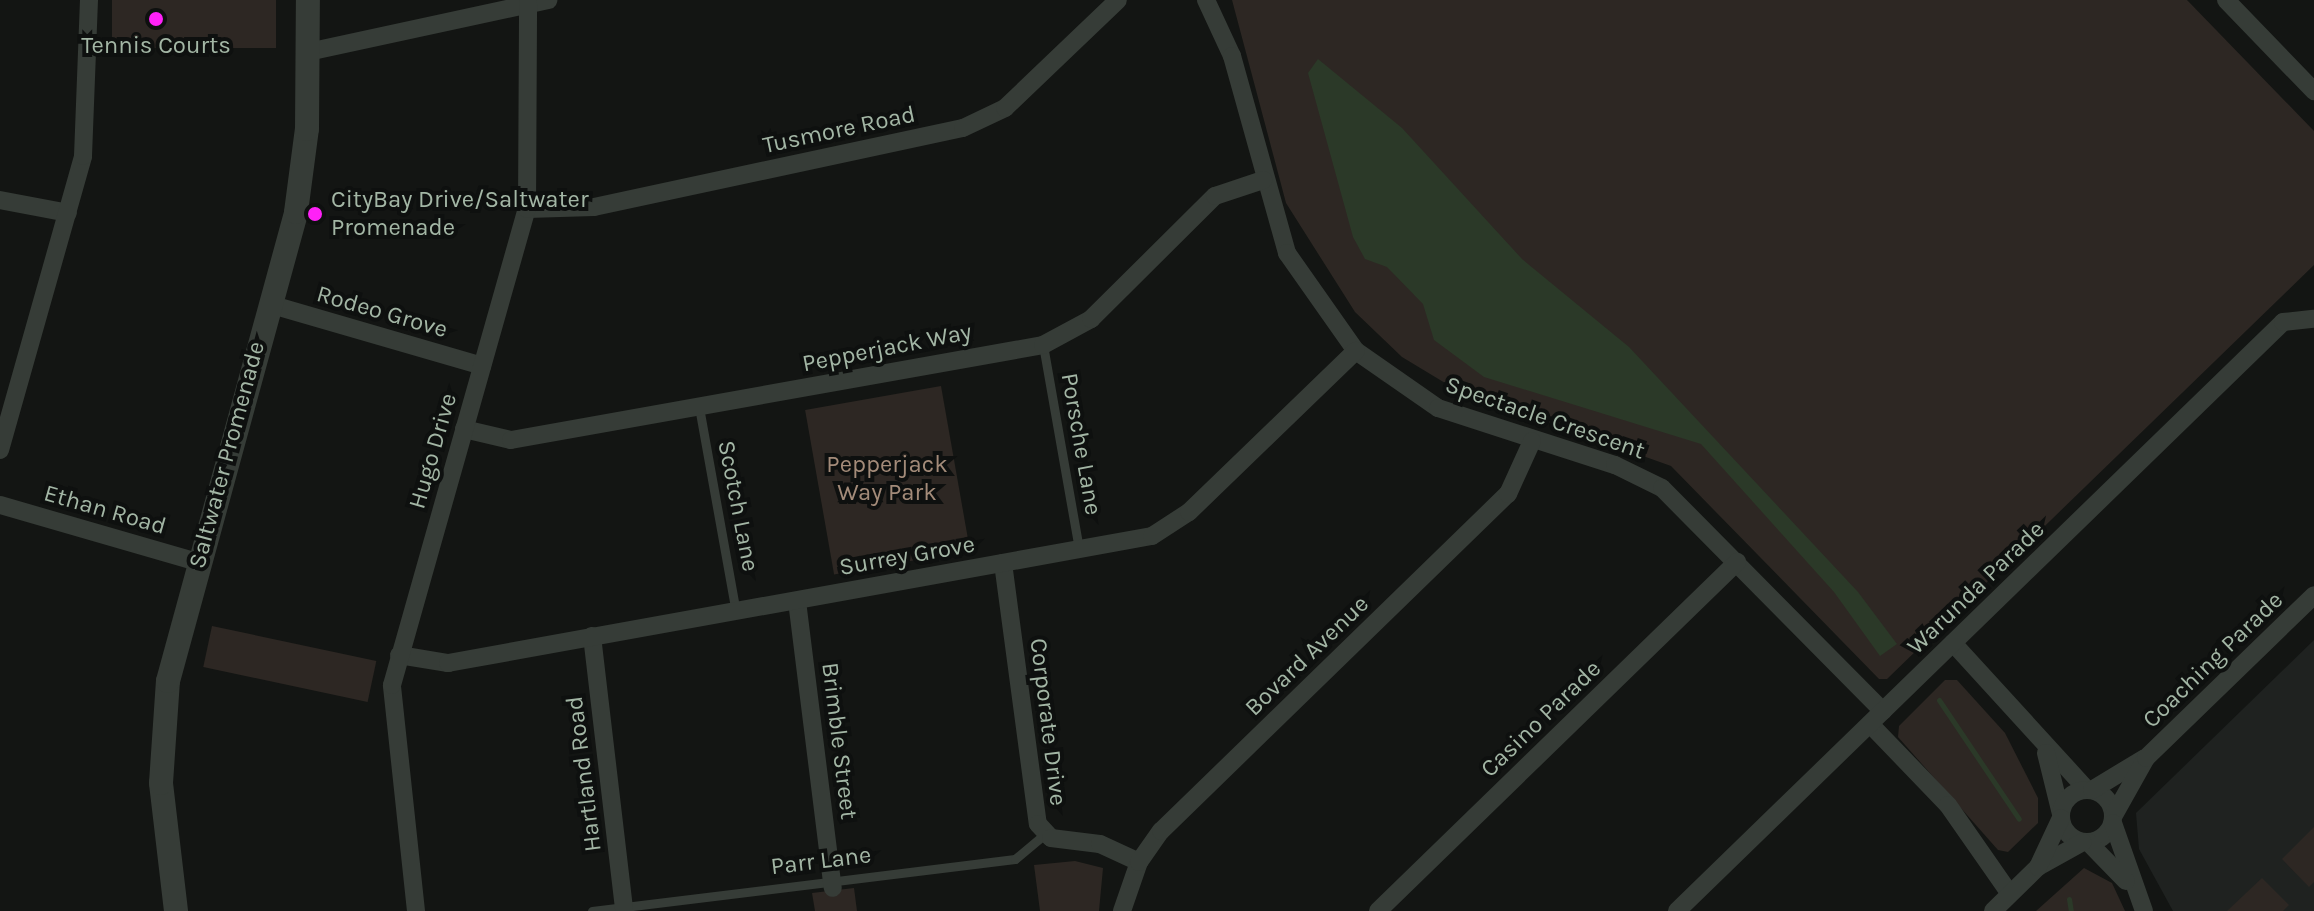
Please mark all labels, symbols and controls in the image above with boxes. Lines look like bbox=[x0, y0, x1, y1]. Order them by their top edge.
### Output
marker: Tennis Courts bbox=[147, 10, 165, 28]
place label: Tennis Courts bbox=[81, 32, 231, 60]
street label: Tusmore Road bbox=[760, 100, 918, 160]
place label: CityBay Drive/Saltwater Promenade bbox=[331, 186, 589, 242]
marker: CityBay Drive/Saltwater Promenade bbox=[306, 205, 324, 223]
street label: Rodeo Grove bbox=[313, 280, 451, 344]
street label: Pepperjack Way bbox=[800, 317, 974, 379]
street label: Saltwater Promenade bbox=[183, 338, 271, 572]
street label: Spectacle Crescent bbox=[1441, 370, 1649, 466]
street label: Porsche Lane bbox=[1054, 371, 1108, 517]
street label: Hugo Drive bbox=[403, 390, 463, 512]
street label: Scotch Lane bbox=[711, 438, 765, 574]
park label: Pepperjack Way Park bbox=[826, 451, 948, 507]
street label: Ethan Road bbox=[41, 479, 169, 541]
street label: Warunda Parade bbox=[1901, 515, 2051, 661]
street label: Surrey Grove bbox=[837, 530, 977, 582]
street label: Coaching Parade bbox=[2137, 586, 2289, 734]
street label: Bovard Avenue bbox=[1239, 590, 1375, 722]
street label: Corporate Drive bbox=[1023, 637, 1073, 807]
street label: Casino Parade bbox=[1475, 654, 1607, 784]
street label: Brimble Street bbox=[815, 661, 863, 821]
street label: Hartland Road bbox=[560, 695, 608, 853]
street label: Parr Lane bbox=[769, 841, 873, 881]

